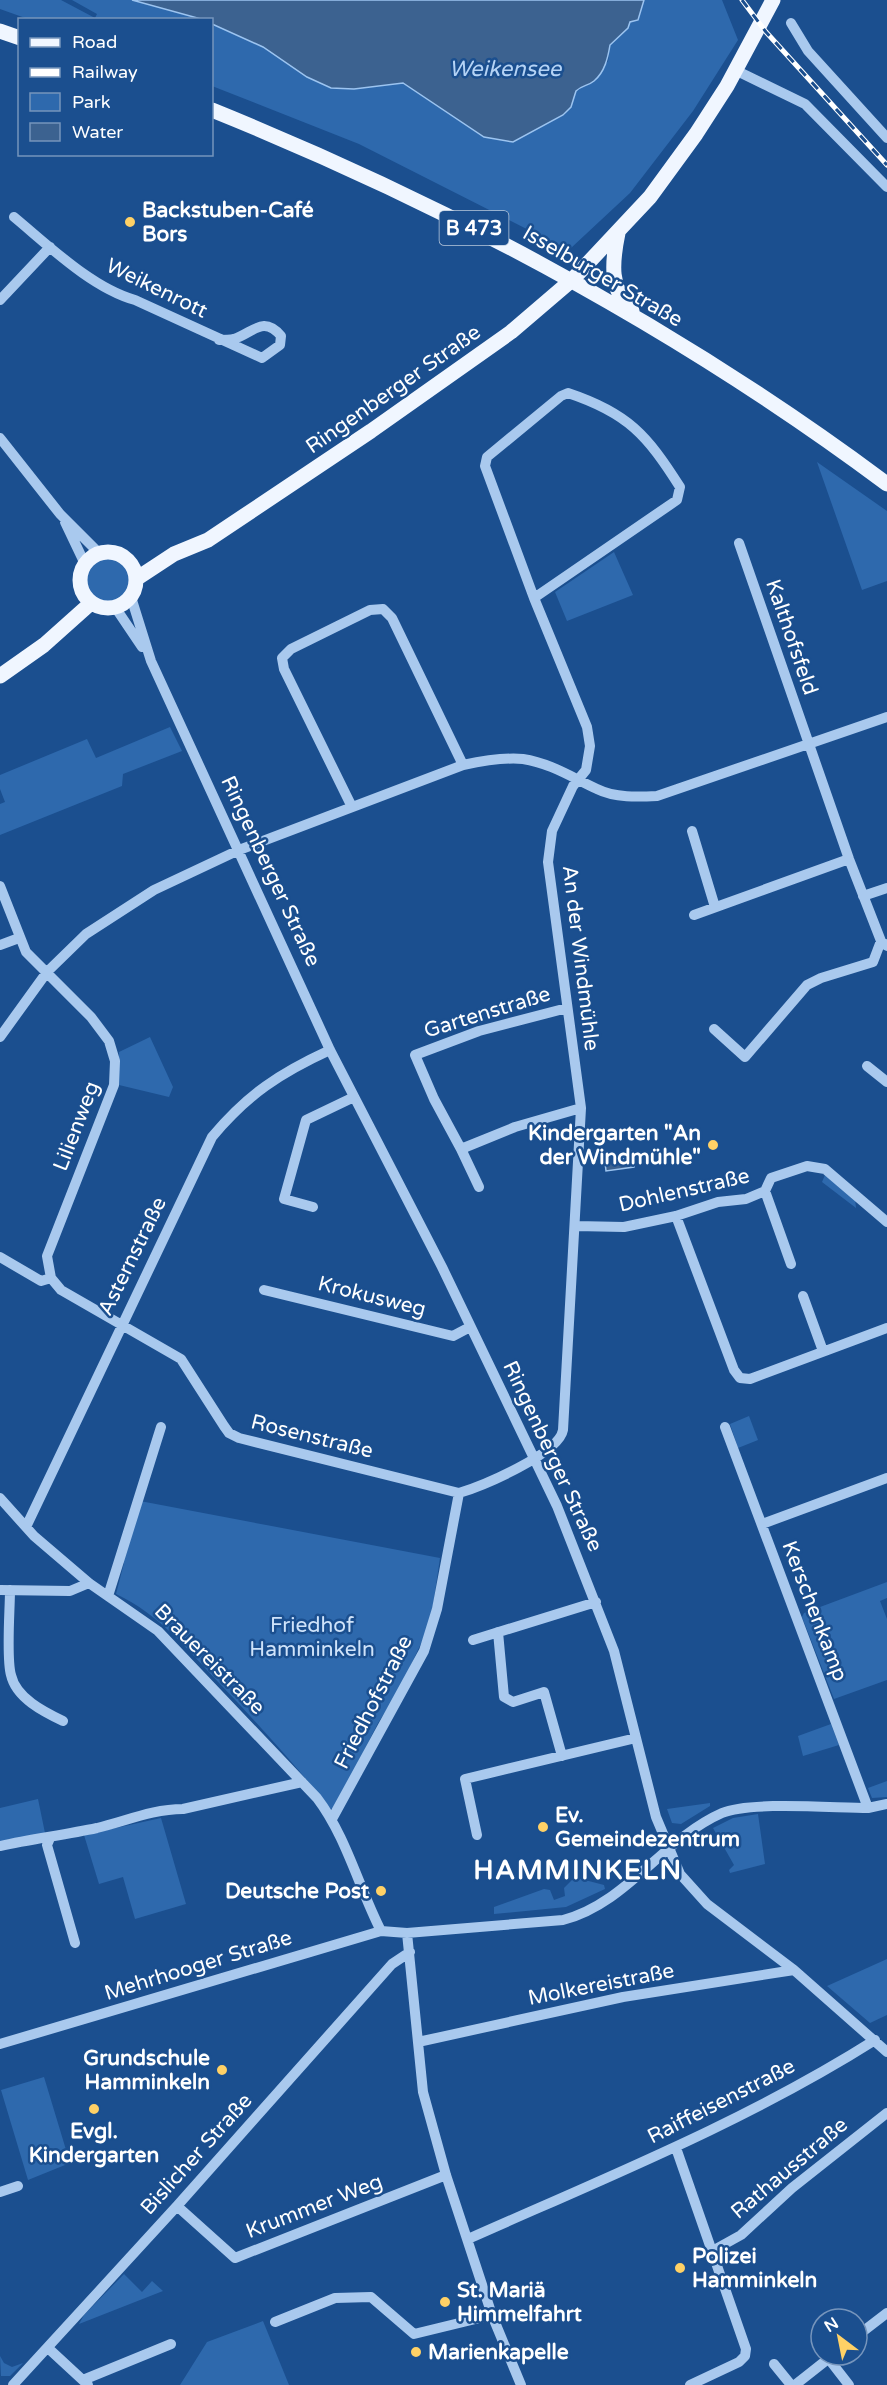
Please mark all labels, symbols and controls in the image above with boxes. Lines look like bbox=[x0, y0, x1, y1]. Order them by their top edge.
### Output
legend bbox=[18, 18, 213, 156]
text: Road bbox=[72, 31, 117, 53]
water label: Weikensee bbox=[449, 56, 563, 82]
text: Railway bbox=[72, 61, 138, 83]
text: Park bbox=[72, 91, 111, 113]
text: Water bbox=[72, 121, 123, 143]
place label: Backstuben-Café Bors bbox=[142, 198, 314, 247]
road number: B 473 bbox=[440, 211, 508, 245]
marker: Backstuben-Café Bors bbox=[123, 215, 137, 229]
street label: Isselburger Straße bbox=[518, 220, 687, 332]
street label: Weikenrott bbox=[102, 253, 212, 324]
street label: Ringenberger Straße bbox=[301, 320, 485, 459]
street label: Kalthofsfeld bbox=[760, 576, 823, 698]
street label: Ringenberger Straße bbox=[215, 772, 326, 971]
street label: An der Windmühle bbox=[557, 864, 604, 1052]
street label: Gartenstraße bbox=[421, 981, 553, 1044]
street label: Lilienweg bbox=[48, 1078, 105, 1174]
place label: Kindergarten "An der Windmühle" bbox=[528, 1121, 701, 1170]
marker: Kindergarten "An der Windmühle" bbox=[706, 1138, 720, 1152]
street label: Dohlenstraße bbox=[616, 1163, 752, 1218]
street label: Asternstraße bbox=[93, 1193, 172, 1320]
street label: Krokusweg bbox=[315, 1271, 428, 1322]
street label: Ringenberger Straße bbox=[497, 1357, 608, 1556]
street label: Rosenstraße bbox=[248, 1409, 376, 1464]
street label: Kerschenkamp bbox=[776, 1537, 853, 1685]
street label: Brauereistraße bbox=[149, 1599, 270, 1720]
park label: Friedhof Hamminkeln bbox=[249, 1613, 375, 1662]
street label: Friedhofstraße bbox=[329, 1631, 418, 1773]
place label: Ev. Gemeindezentrum bbox=[555, 1803, 740, 1852]
marker: Ev. Gemeindezentrum bbox=[536, 1820, 550, 1834]
district label: HAMMINKELN bbox=[473, 1854, 683, 1887]
place label: Deutsche Post bbox=[225, 1879, 369, 1904]
marker: Deutsche Post bbox=[374, 1884, 388, 1898]
street label: Mehrhooger Straße bbox=[101, 1925, 295, 2006]
street label: Molkereistraße bbox=[526, 1958, 676, 2011]
place label: Grundschule Hamminkeln bbox=[83, 2046, 210, 2095]
street label: Raiffeisenstraße bbox=[643, 2053, 799, 2149]
marker: Grundschule Hamminkeln bbox=[215, 2063, 229, 2077]
street label: Bislicher Straße bbox=[135, 2088, 257, 2220]
marker: Evgl. Kindergarten bbox=[87, 2102, 101, 2116]
street label: Rathausstraße bbox=[726, 2112, 853, 2224]
place label: Evgl. Kindergarten bbox=[29, 2119, 159, 2168]
street label: Krummer Weg bbox=[242, 2169, 386, 2244]
place label: Polizei Hamminkeln bbox=[692, 2244, 817, 2293]
marker: Polizei Hamminkeln bbox=[673, 2261, 687, 2275]
place label: St. Mariä Himmelfahrt bbox=[457, 2278, 582, 2327]
marker: St. Mariä Himmelfahrt bbox=[438, 2295, 452, 2309]
north arrow bbox=[809, 2307, 869, 2367]
text: N bbox=[821, 2313, 842, 2337]
place label: Marienkapelle bbox=[428, 2340, 569, 2365]
marker: Marienkapelle bbox=[409, 2345, 423, 2359]

